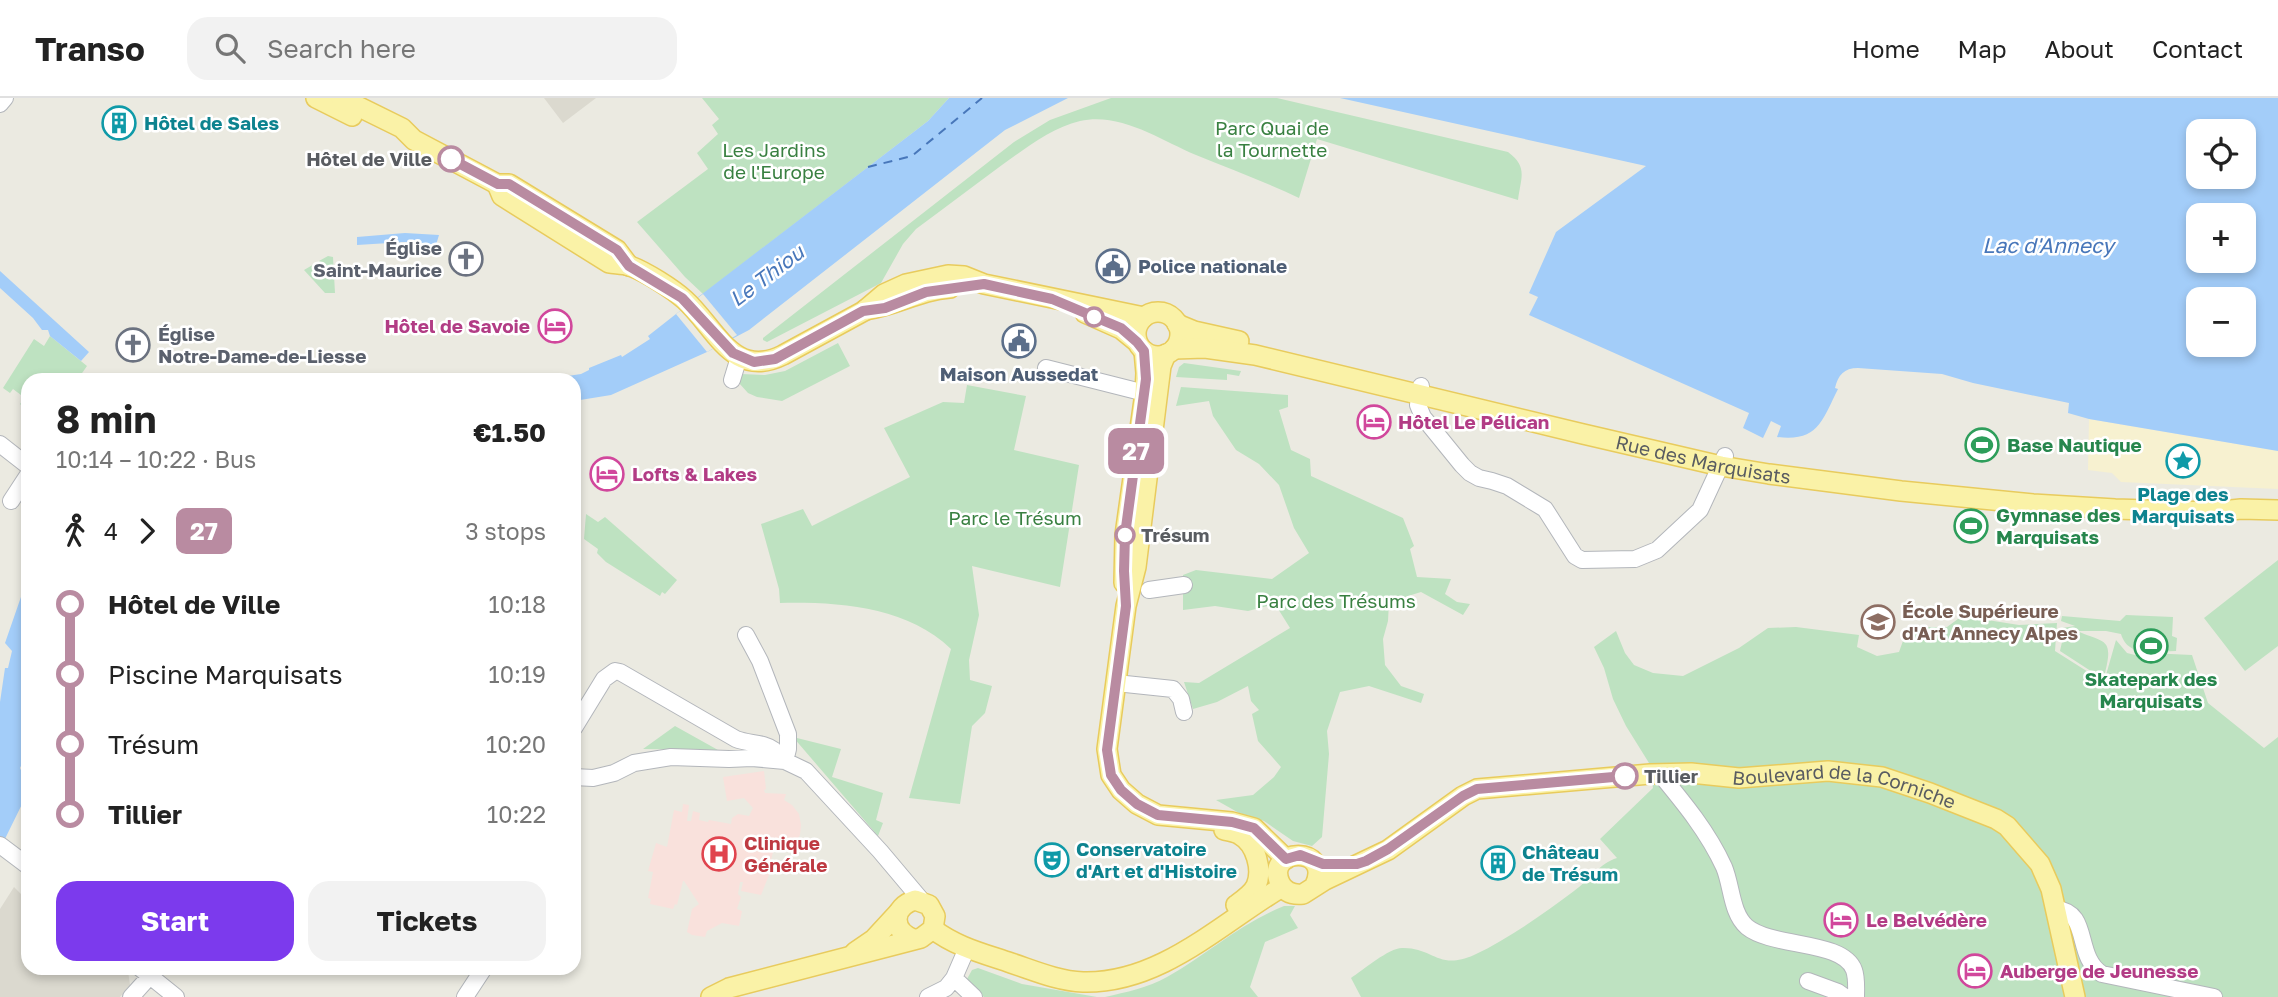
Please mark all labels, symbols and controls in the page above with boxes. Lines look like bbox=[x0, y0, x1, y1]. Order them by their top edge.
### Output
search box bbox=[187, 17, 677, 80]
text: Transo bbox=[35, 29, 145, 68]
icon: search bbox=[211, 29, 249, 67]
text: Search here bbox=[267, 33, 416, 64]
text: Home bbox=[1852, 34, 1920, 63]
text: Map bbox=[1958, 34, 2007, 63]
text: About bbox=[2045, 34, 2114, 63]
text: Contact bbox=[2152, 34, 2243, 63]
building icon: Hôtel de Sales bbox=[100, 104, 138, 142]
place label: Hôtel de Sales bbox=[144, 111, 280, 134]
park label: Parc Quai de la Tournette bbox=[1215, 116, 1329, 161]
map controls bbox=[2186, 119, 2256, 357]
button: locate bbox=[2186, 119, 2256, 189]
park label: Les Jardins de l'Europe bbox=[722, 138, 826, 183]
marker: Hôtel de Ville bbox=[438, 146, 464, 172]
place label: Hôtel de Ville bbox=[306, 147, 432, 170]
button: + bbox=[2186, 203, 2256, 273]
water label: Lac d'Annecy bbox=[1982, 232, 2117, 258]
place label: Église Saint-Maurice bbox=[313, 236, 442, 281]
water label: Le Thiou bbox=[724, 238, 810, 311]
church icon: Église Saint-Maurice bbox=[447, 240, 485, 278]
public building icon: Police nationale bbox=[1094, 247, 1132, 285]
place label: Police nationale bbox=[1138, 254, 1287, 277]
button: − bbox=[2186, 287, 2256, 357]
hotel icon: Hôtel de Savoie bbox=[536, 307, 574, 345]
unlabelled marker bbox=[1084, 307, 1104, 327]
place label: Hôtel de Savoie bbox=[384, 314, 530, 337]
place label: Église Notre-Dame-de-Liesse bbox=[158, 322, 366, 367]
public building icon: Maison Aussedat bbox=[1000, 322, 1038, 360]
church icon: Église Notre-Dame-de-Liesse bbox=[114, 326, 152, 364]
place label: Maison Aussedat bbox=[940, 362, 1099, 385]
text: 8 min bbox=[56, 396, 156, 441]
hotel icon: Hôtel Le Pélican bbox=[1355, 403, 1393, 441]
place label: Hôtel Le Pélican bbox=[1398, 410, 1549, 433]
text: €1.50 bbox=[473, 417, 546, 448]
sports icon: Base Nautique bbox=[1963, 426, 2001, 464]
line badge: 27 bbox=[1104, 428, 1168, 474]
street label: Rue des Marquisats bbox=[1614, 430, 1792, 488]
place label: Base Nautique bbox=[2007, 433, 2142, 456]
text: 27 bbox=[1122, 436, 1150, 465]
place icon: Plage des Marquisats bbox=[2164, 442, 2202, 480]
text: 10:14 – 10:22 · Bus bbox=[56, 445, 256, 473]
hotel icon: Lofts & Lakes bbox=[588, 455, 626, 493]
place label: Lofts & Lakes bbox=[632, 462, 758, 485]
place label: Plage des Marquisats bbox=[2131, 482, 2235, 527]
place label: Gymnase des Marquisats bbox=[1996, 503, 2121, 548]
park label: Parc le Trésum bbox=[948, 506, 1082, 529]
sports icon: Gymnase des Marquisats bbox=[1952, 507, 1990, 545]
icon: walk bbox=[56, 512, 94, 550]
icon: forward bbox=[128, 512, 166, 550]
text: 27 bbox=[190, 516, 218, 545]
text: 4 bbox=[104, 517, 118, 545]
text: 3 stops bbox=[465, 517, 546, 545]
place label: Trésum bbox=[1141, 523, 1210, 546]
marker: Trésum bbox=[1115, 525, 1135, 545]
text: Hôtel de Ville bbox=[108, 589, 280, 620]
park label: Parc des Trésums bbox=[1256, 589, 1416, 612]
text: 10:18 bbox=[489, 590, 546, 618]
place label: École Supérieure d'Art Annecy Alpes bbox=[1902, 599, 2079, 644]
school or university icon: École Supérieure d'Art Annecy Alpes bbox=[1859, 603, 1897, 641]
sports icon: Skatepark des Marquisats bbox=[2132, 627, 2170, 665]
text: Piscine Marquisats bbox=[108, 659, 343, 690]
text: 10:19 bbox=[489, 660, 546, 688]
place label: Skatepark des Marquisats bbox=[2085, 667, 2218, 712]
text: Trésum bbox=[108, 729, 199, 760]
text: 10:20 bbox=[486, 730, 546, 758]
street label: Boulevard de la Corniche bbox=[1731, 759, 1959, 813]
marker: Tillier bbox=[1612, 763, 1638, 789]
place label: Tillier bbox=[1644, 764, 1699, 787]
text: Tillier bbox=[108, 799, 182, 830]
text: 10:22 bbox=[487, 800, 546, 828]
place label: Clinique Générale bbox=[744, 831, 828, 876]
hospital icon: Clinique Générale bbox=[700, 835, 738, 873]
place label: Conservatoire d'Art et d'Histoire bbox=[1076, 837, 1237, 882]
place label: Château de Trésum bbox=[1522, 840, 1618, 885]
theatre icon: Conservatoire d'Art et d'Histoire bbox=[1033, 841, 1071, 879]
building icon: Château de Trésum bbox=[1479, 844, 1517, 882]
button: Start bbox=[56, 881, 294, 961]
button: Tickets bbox=[308, 881, 546, 961]
hotel icon: Le Belvédère bbox=[1822, 901, 1860, 939]
place label: Le Belvédère bbox=[1866, 908, 1987, 931]
hotel icon: Auberge de Jeunesse bbox=[1956, 952, 1994, 990]
place label: Auberge de Jeunesse bbox=[2000, 959, 2198, 982]

